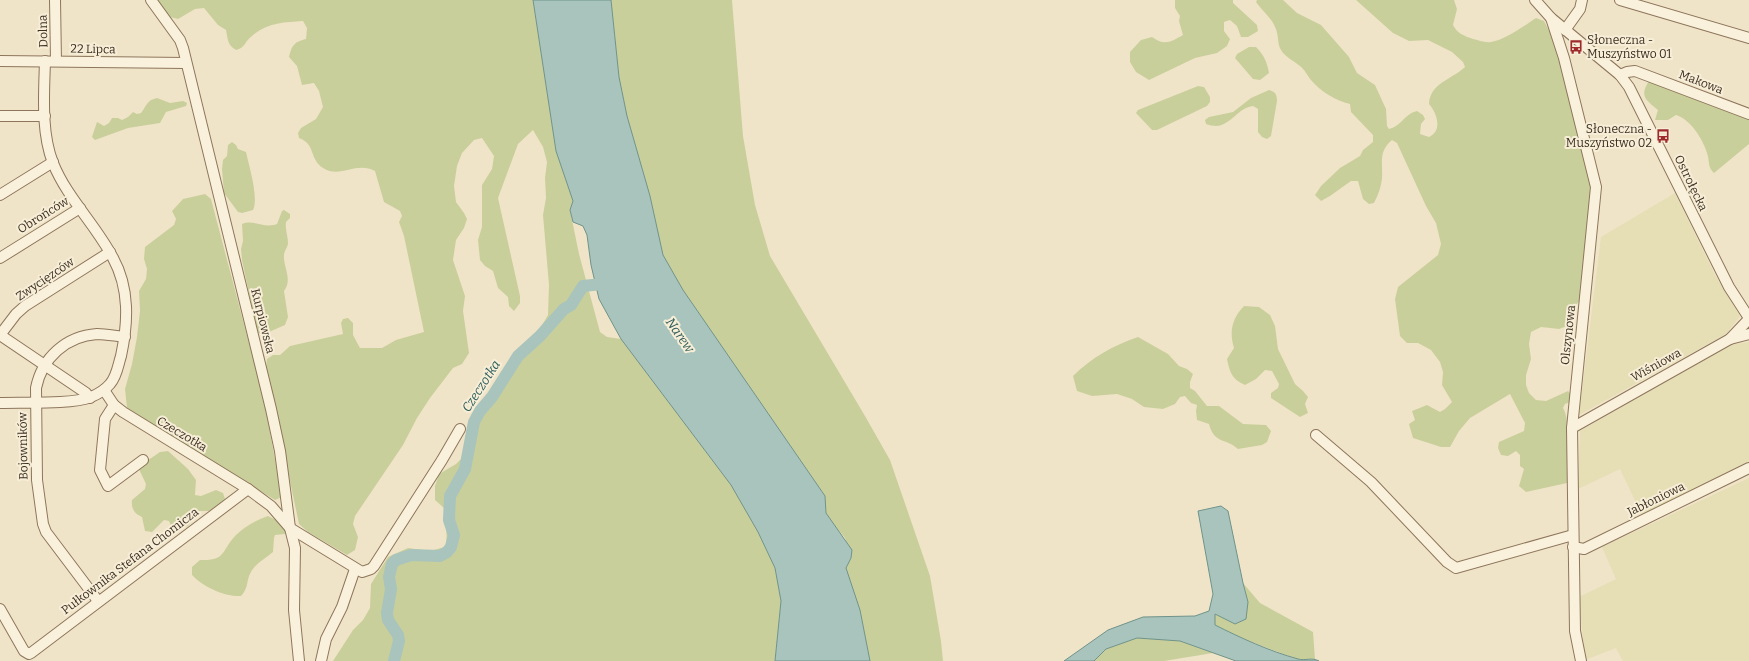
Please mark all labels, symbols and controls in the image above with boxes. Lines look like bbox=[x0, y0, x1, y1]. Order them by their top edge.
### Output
street label: Dolna bbox=[35, 14, 51, 48]
place label: Słoneczna - Muszyństwo 01 bbox=[1587, 33, 1672, 61]
bus stop icon: Słoneczna - Muszyństwo 01 bbox=[1568, 39, 1584, 55]
street label: 22 Lipca bbox=[70, 42, 116, 56]
street label: Makowa bbox=[1677, 67, 1725, 97]
place label: Słoneczna - Muszyństwo 02 bbox=[1566, 122, 1652, 150]
bus stop icon: Słoneczna - Muszyństwo 02 bbox=[1655, 128, 1671, 144]
street label: Ostrołęcka bbox=[1671, 153, 1711, 214]
street label: Obrońców bbox=[15, 194, 71, 236]
street label: Zwycięzców bbox=[13, 254, 77, 304]
street label: Kurpiowska bbox=[248, 287, 278, 355]
street label: Olszynowa bbox=[1558, 304, 1578, 366]
water label: Narew bbox=[663, 315, 698, 356]
street label: Wiśniowa bbox=[1629, 345, 1684, 384]
water label: Czeczotka bbox=[459, 357, 503, 415]
street label: Bojowników bbox=[15, 412, 31, 480]
street label: Czeczotka bbox=[154, 414, 210, 455]
street label: Jabłoniowa bbox=[1624, 479, 1687, 519]
street label: Pułkownika Stefana Chomicza bbox=[59, 505, 202, 617]

